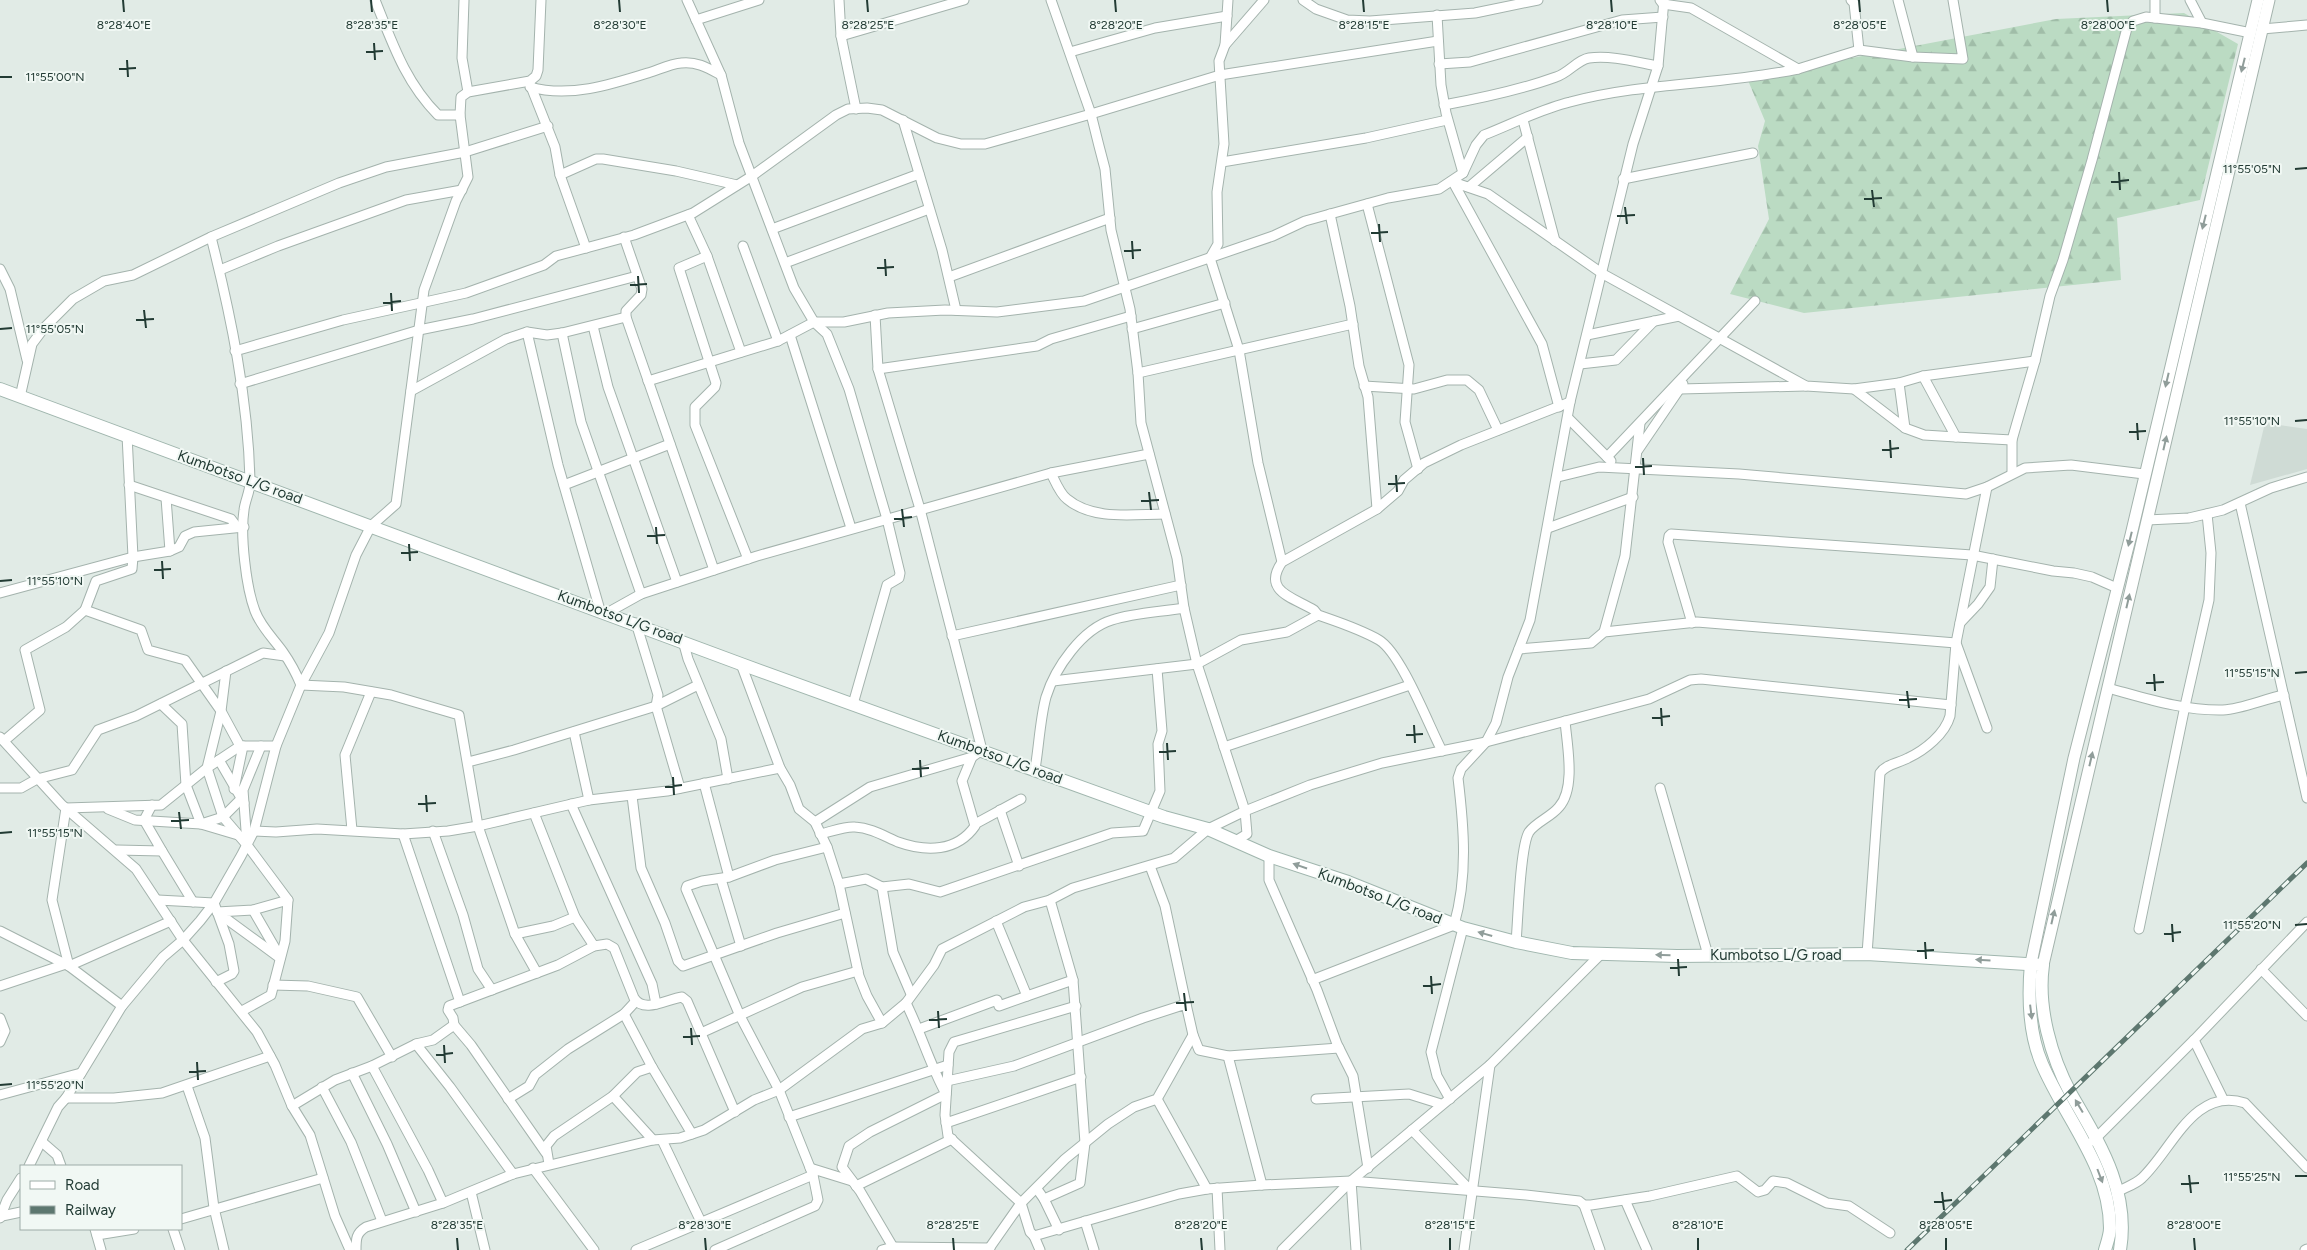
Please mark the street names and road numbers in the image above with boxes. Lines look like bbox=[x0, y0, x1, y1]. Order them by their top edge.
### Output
street label: Kumbotso L/G road bbox=[175, 446, 305, 508]
street label: Kumbotso L/G road bbox=[555, 586, 685, 648]
street label: Kumbotso L/G road bbox=[935, 726, 1065, 788]
street label: Kumbotso L/G road bbox=[1315, 864, 1445, 928]
street label: Kumbotso L/G road bbox=[1710, 946, 1842, 964]

